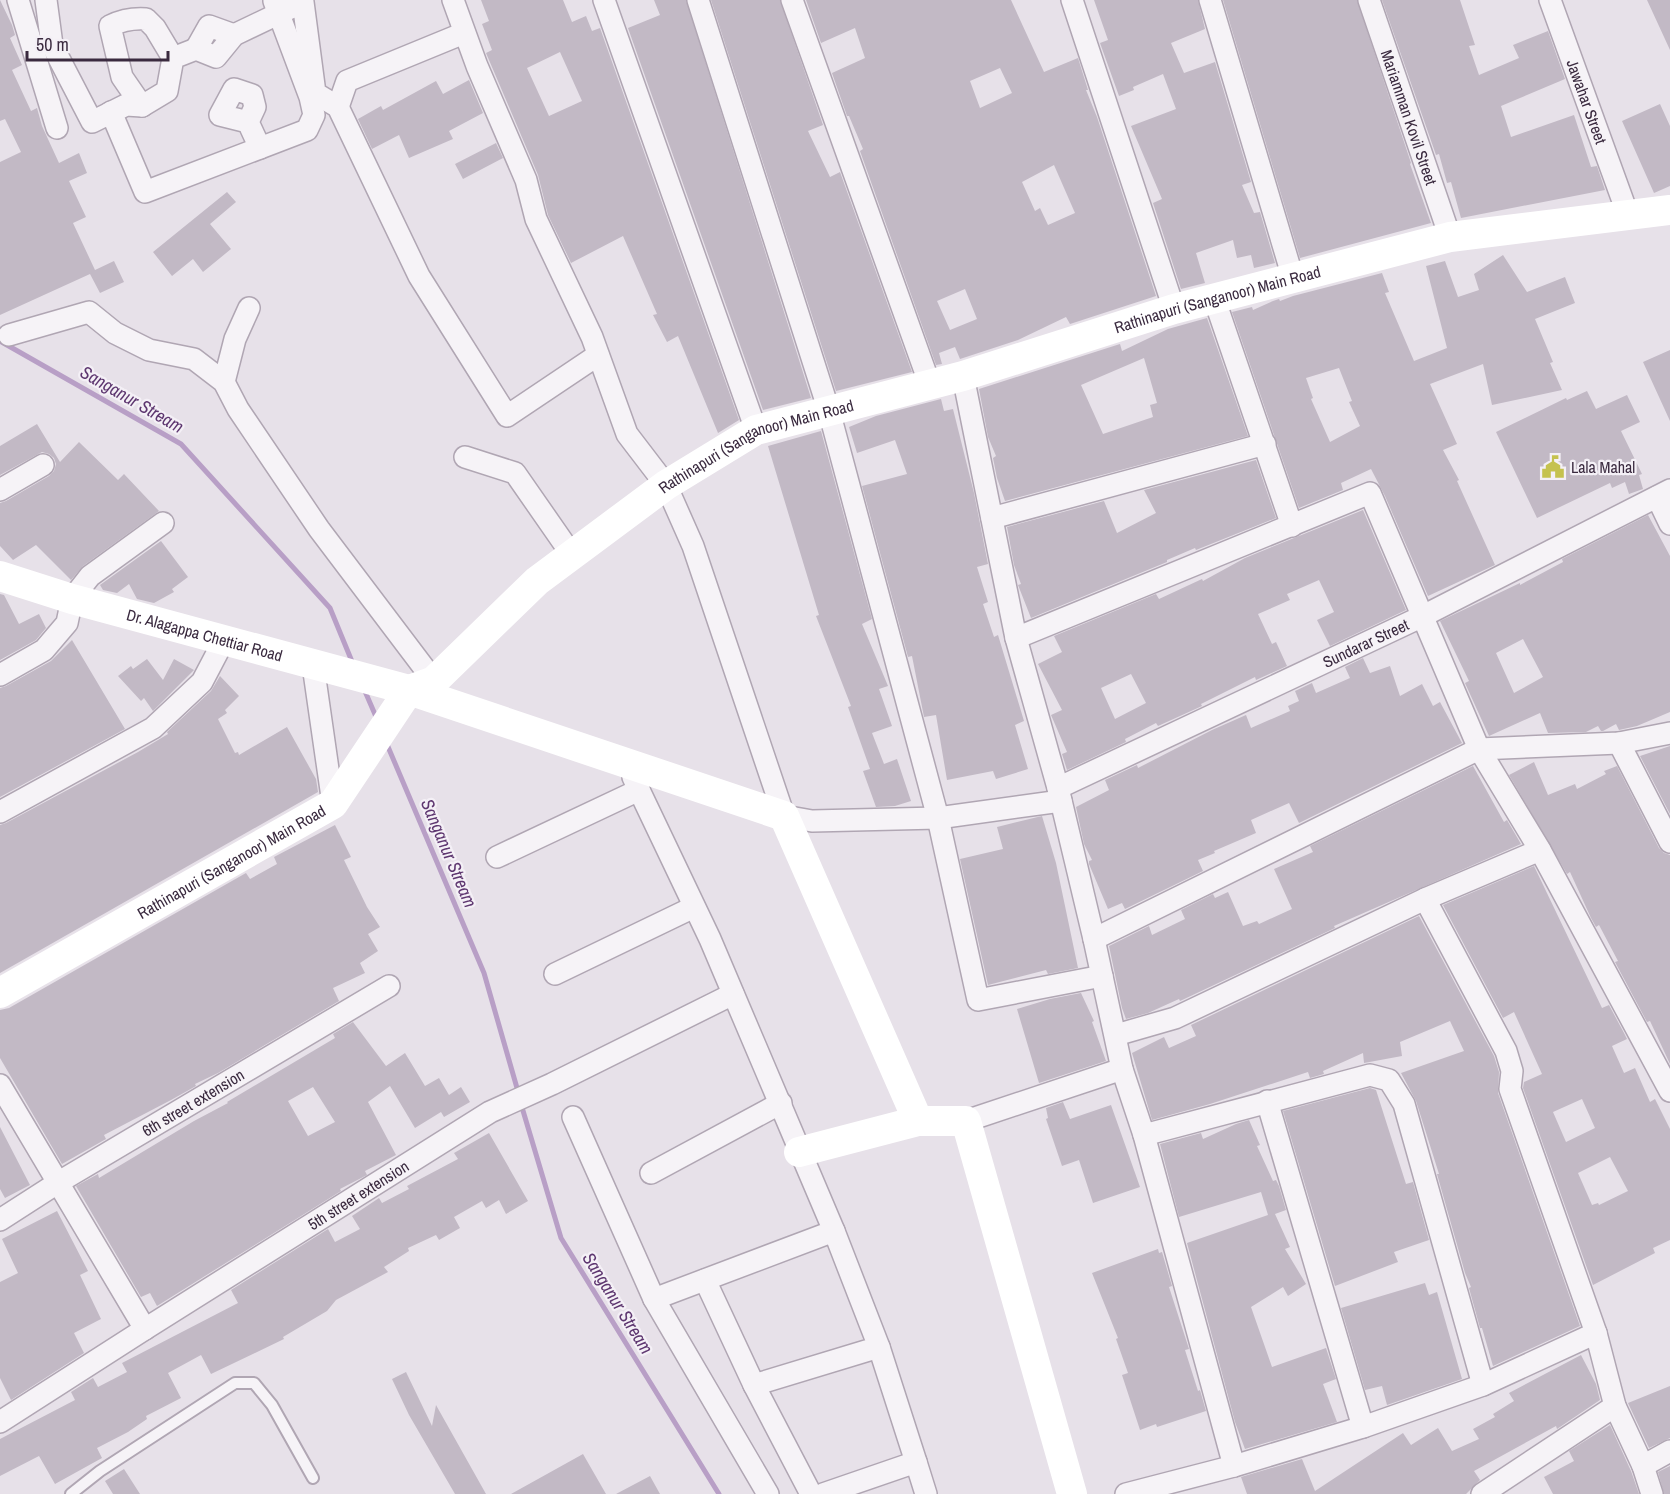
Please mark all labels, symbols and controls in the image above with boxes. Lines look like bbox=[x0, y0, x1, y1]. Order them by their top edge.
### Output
scale bar bbox=[27, 24, 168, 62]
text: 50 m bbox=[36, 32, 69, 57]
street label: Mariamman Kovil Street bbox=[1376, 47, 1443, 188]
street label: Jawahar Street bbox=[1561, 56, 1612, 147]
street label: Rathinapuri (Sanganoor) Main Road bbox=[1111, 260, 1323, 338]
water label: Sanganur Stream bbox=[76, 359, 188, 439]
street label: Rathinapuri (Sanganoor) Main Road bbox=[654, 394, 856, 498]
public building icon: Lala Mahal bbox=[1540, 454, 1566, 480]
place label: Lala Mahal bbox=[1571, 456, 1635, 478]
street label: Dr. Alagappa Chettiar Road bbox=[124, 603, 285, 666]
street label: Sundarar Street bbox=[1319, 613, 1412, 673]
water label: Sanganur Stream bbox=[415, 795, 483, 911]
street label: Rathinapuri (Sanganoor) Main Road bbox=[133, 800, 329, 924]
street label: 6th street extension bbox=[138, 1064, 248, 1141]
street label: 5th street extension bbox=[303, 1155, 413, 1235]
water label: Sanganur Stream bbox=[577, 1247, 659, 1359]

